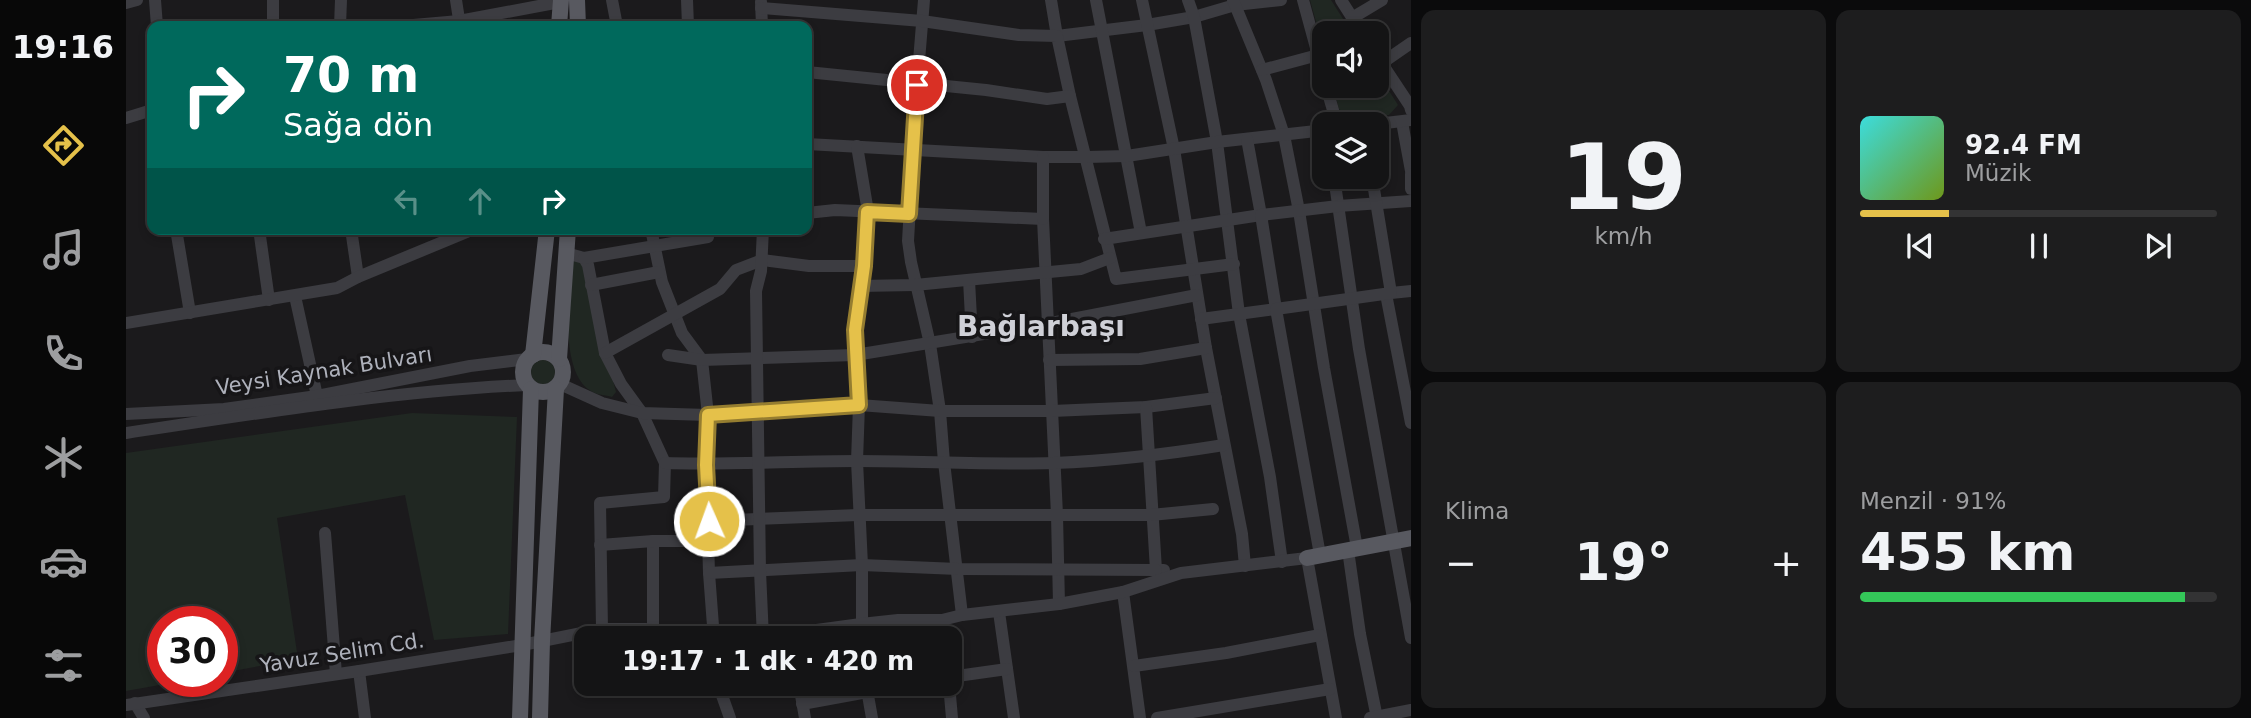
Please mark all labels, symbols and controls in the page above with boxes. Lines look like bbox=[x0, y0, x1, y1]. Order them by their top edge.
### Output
map controls bbox=[1312, 21, 1389, 189]
button: sound bbox=[1312, 21, 1389, 98]
text: 19:16 bbox=[12, 28, 114, 66]
text: 70 m bbox=[283, 47, 419, 104]
icon: right bbox=[168, 49, 259, 140]
pin bbox=[887, 55, 947, 115]
icon: arrive bbox=[898, 66, 936, 104]
text: Sağa dön bbox=[283, 106, 433, 144]
button: layers bbox=[1312, 112, 1389, 189]
icon: directions bbox=[39, 121, 88, 170]
text: 19 bbox=[1560, 125, 1687, 230]
text: 92.4 FM bbox=[1965, 130, 2082, 160]
text: Müzik bbox=[1965, 160, 2031, 186]
icon: left bbox=[388, 182, 426, 220]
icon: ahead bbox=[461, 182, 499, 220]
icon: right bbox=[534, 182, 572, 220]
text: km/h bbox=[1594, 223, 1653, 249]
icon: music bbox=[39, 225, 88, 274]
icon: previous bbox=[1901, 227, 1939, 265]
icon: pause bbox=[2020, 227, 2058, 265]
icon: next bbox=[2139, 227, 2177, 265]
district label: Bağlarbaşı bbox=[957, 310, 1125, 343]
icon: phone bbox=[39, 329, 88, 378]
street label: Veysi Kaynak Bulvarı bbox=[214, 342, 434, 400]
icon: climate bbox=[39, 433, 88, 482]
position arrow bbox=[672, 484, 746, 558]
text: Menzil · 91% bbox=[1860, 488, 2006, 514]
text: Klima bbox=[1445, 498, 1509, 524]
text: 455 km bbox=[1860, 522, 2075, 582]
text: 19° bbox=[1574, 532, 1673, 592]
icon: car bbox=[39, 537, 88, 586]
text: − bbox=[1445, 541, 1477, 585]
text: + bbox=[1770, 541, 1802, 585]
speed limit sign: 30 bbox=[147, 606, 238, 697]
street label: Yavuz Selim Cd. bbox=[257, 628, 426, 678]
icon: filters bbox=[39, 641, 88, 690]
text: 19:17 · 1 dk · 420 m bbox=[622, 646, 914, 676]

